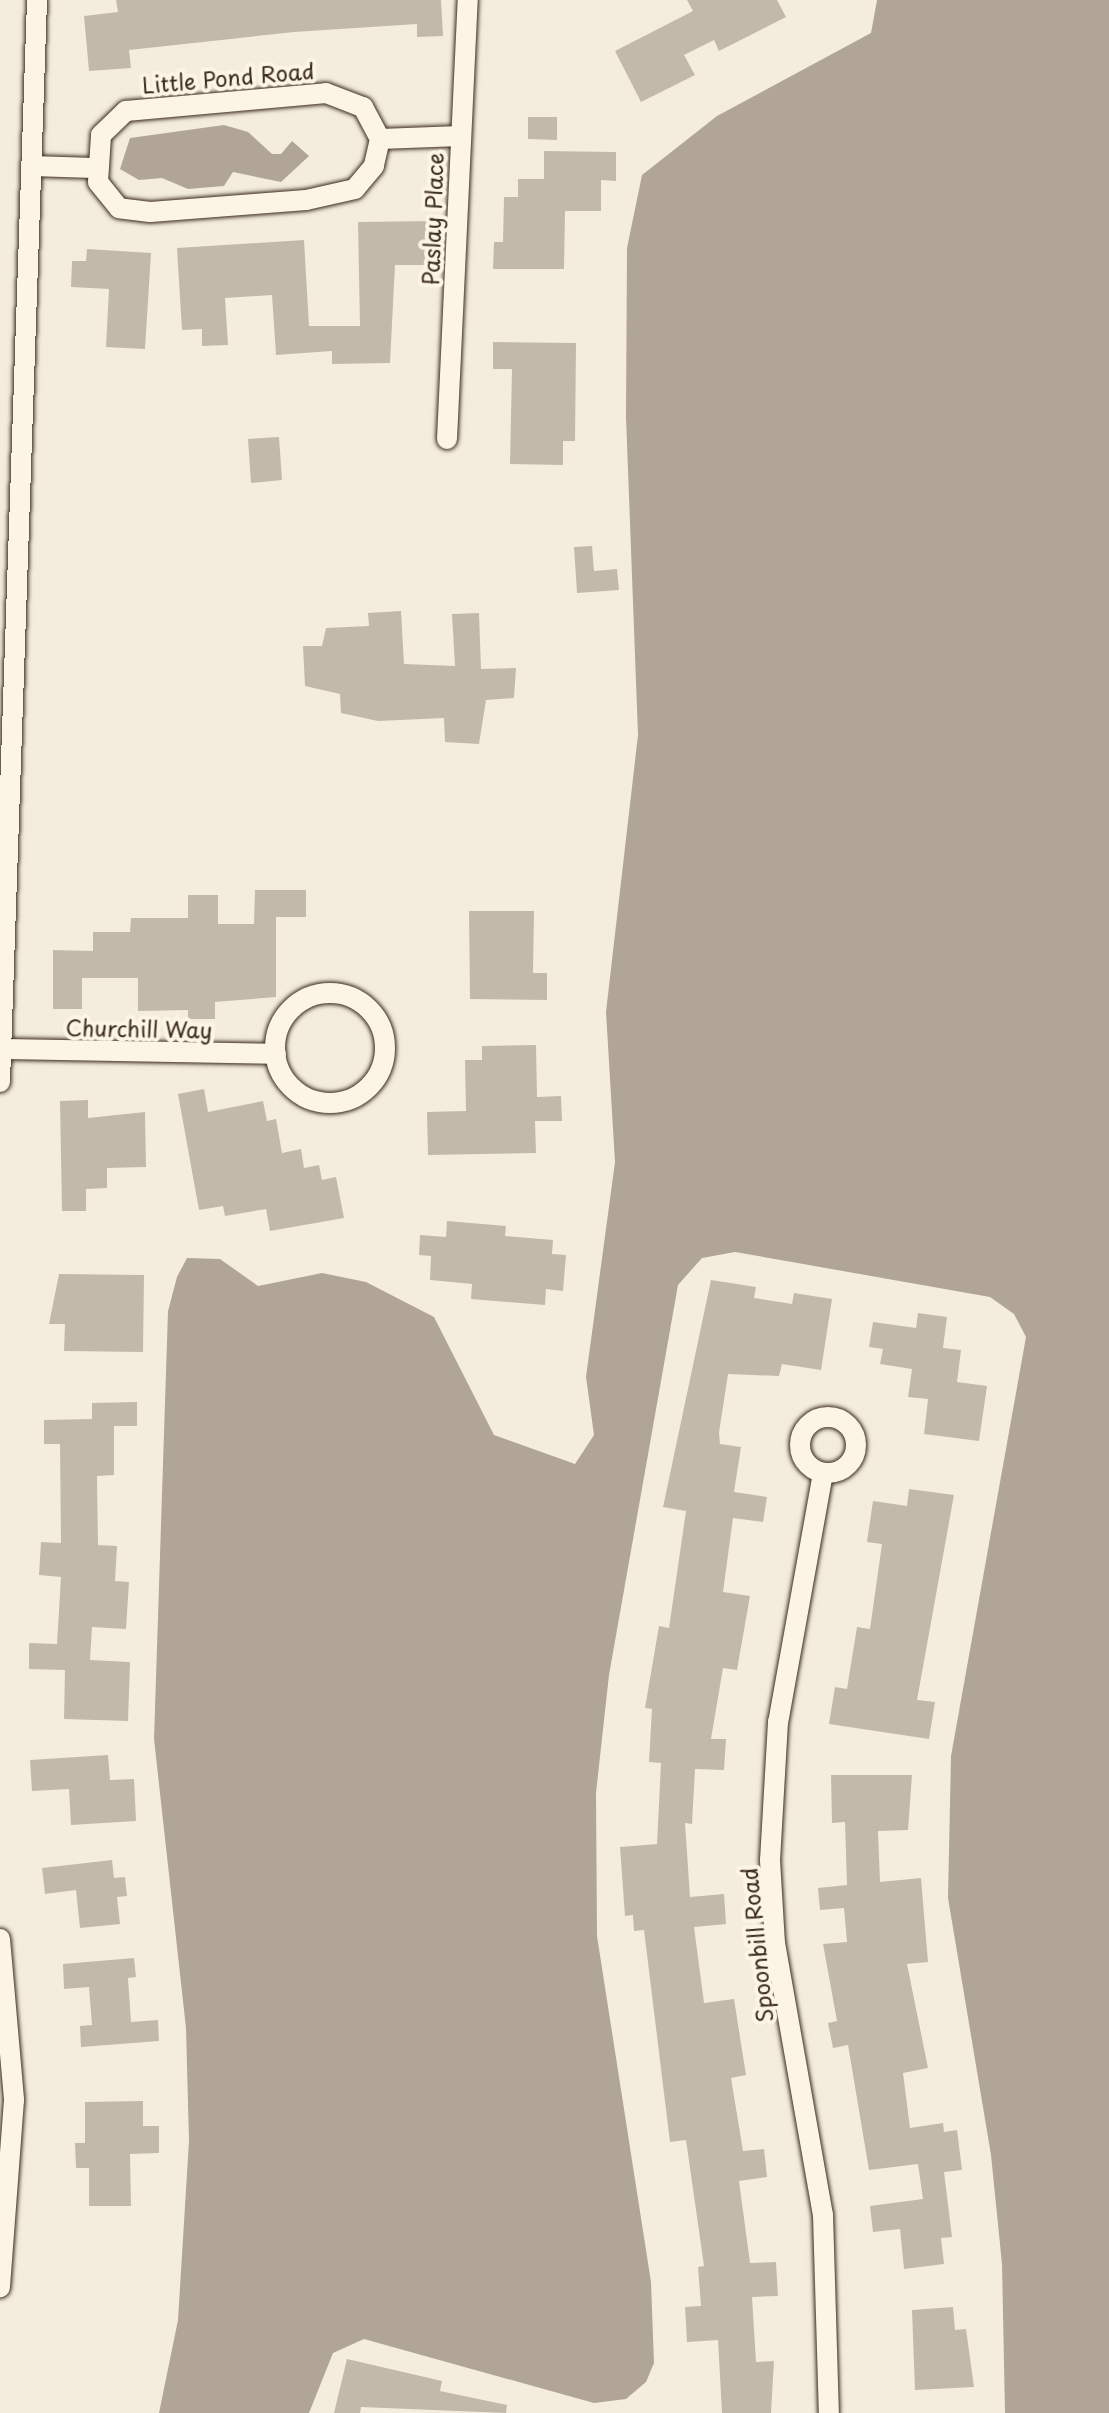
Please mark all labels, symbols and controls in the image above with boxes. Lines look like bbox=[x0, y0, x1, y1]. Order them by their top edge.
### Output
street label: Little Pond Road bbox=[141, 56, 315, 98]
street label: Paslay Place bbox=[416, 152, 448, 286]
street label: Churchill Way bbox=[65, 1014, 213, 1042]
street label: Spoonbill Road bbox=[735, 1866, 777, 2024]

